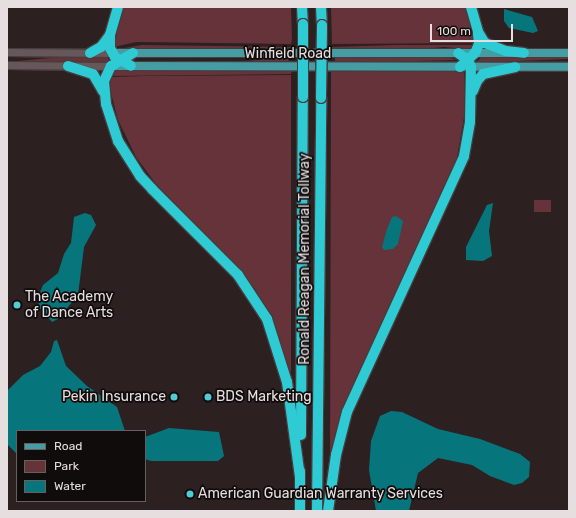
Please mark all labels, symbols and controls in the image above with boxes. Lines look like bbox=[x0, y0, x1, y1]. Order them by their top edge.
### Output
scale bar bbox=[432, 16, 515, 42]
text: 100 m bbox=[437, 24, 471, 38]
street label: Winfield Road bbox=[245, 46, 331, 62]
street label: Ronald Reagan Memorial Tollway bbox=[297, 153, 313, 365]
place label: The Academy of Dance Arts bbox=[25, 289, 114, 322]
marker: The Academy of Dance Arts bbox=[12, 300, 22, 310]
place label: Pekin Insurance bbox=[62, 389, 166, 405]
place label: BDS Marketing bbox=[216, 389, 312, 405]
marker: Pekin Insurance bbox=[169, 392, 179, 402]
marker: BDS Marketing bbox=[203, 392, 213, 402]
legend bbox=[16, 430, 146, 502]
text: Road bbox=[54, 439, 82, 453]
text: Park bbox=[54, 459, 79, 473]
text: Water bbox=[54, 479, 86, 493]
place label: American Guardian Warranty Services bbox=[198, 486, 444, 502]
marker: American Guardian Warranty Services bbox=[185, 489, 195, 499]

